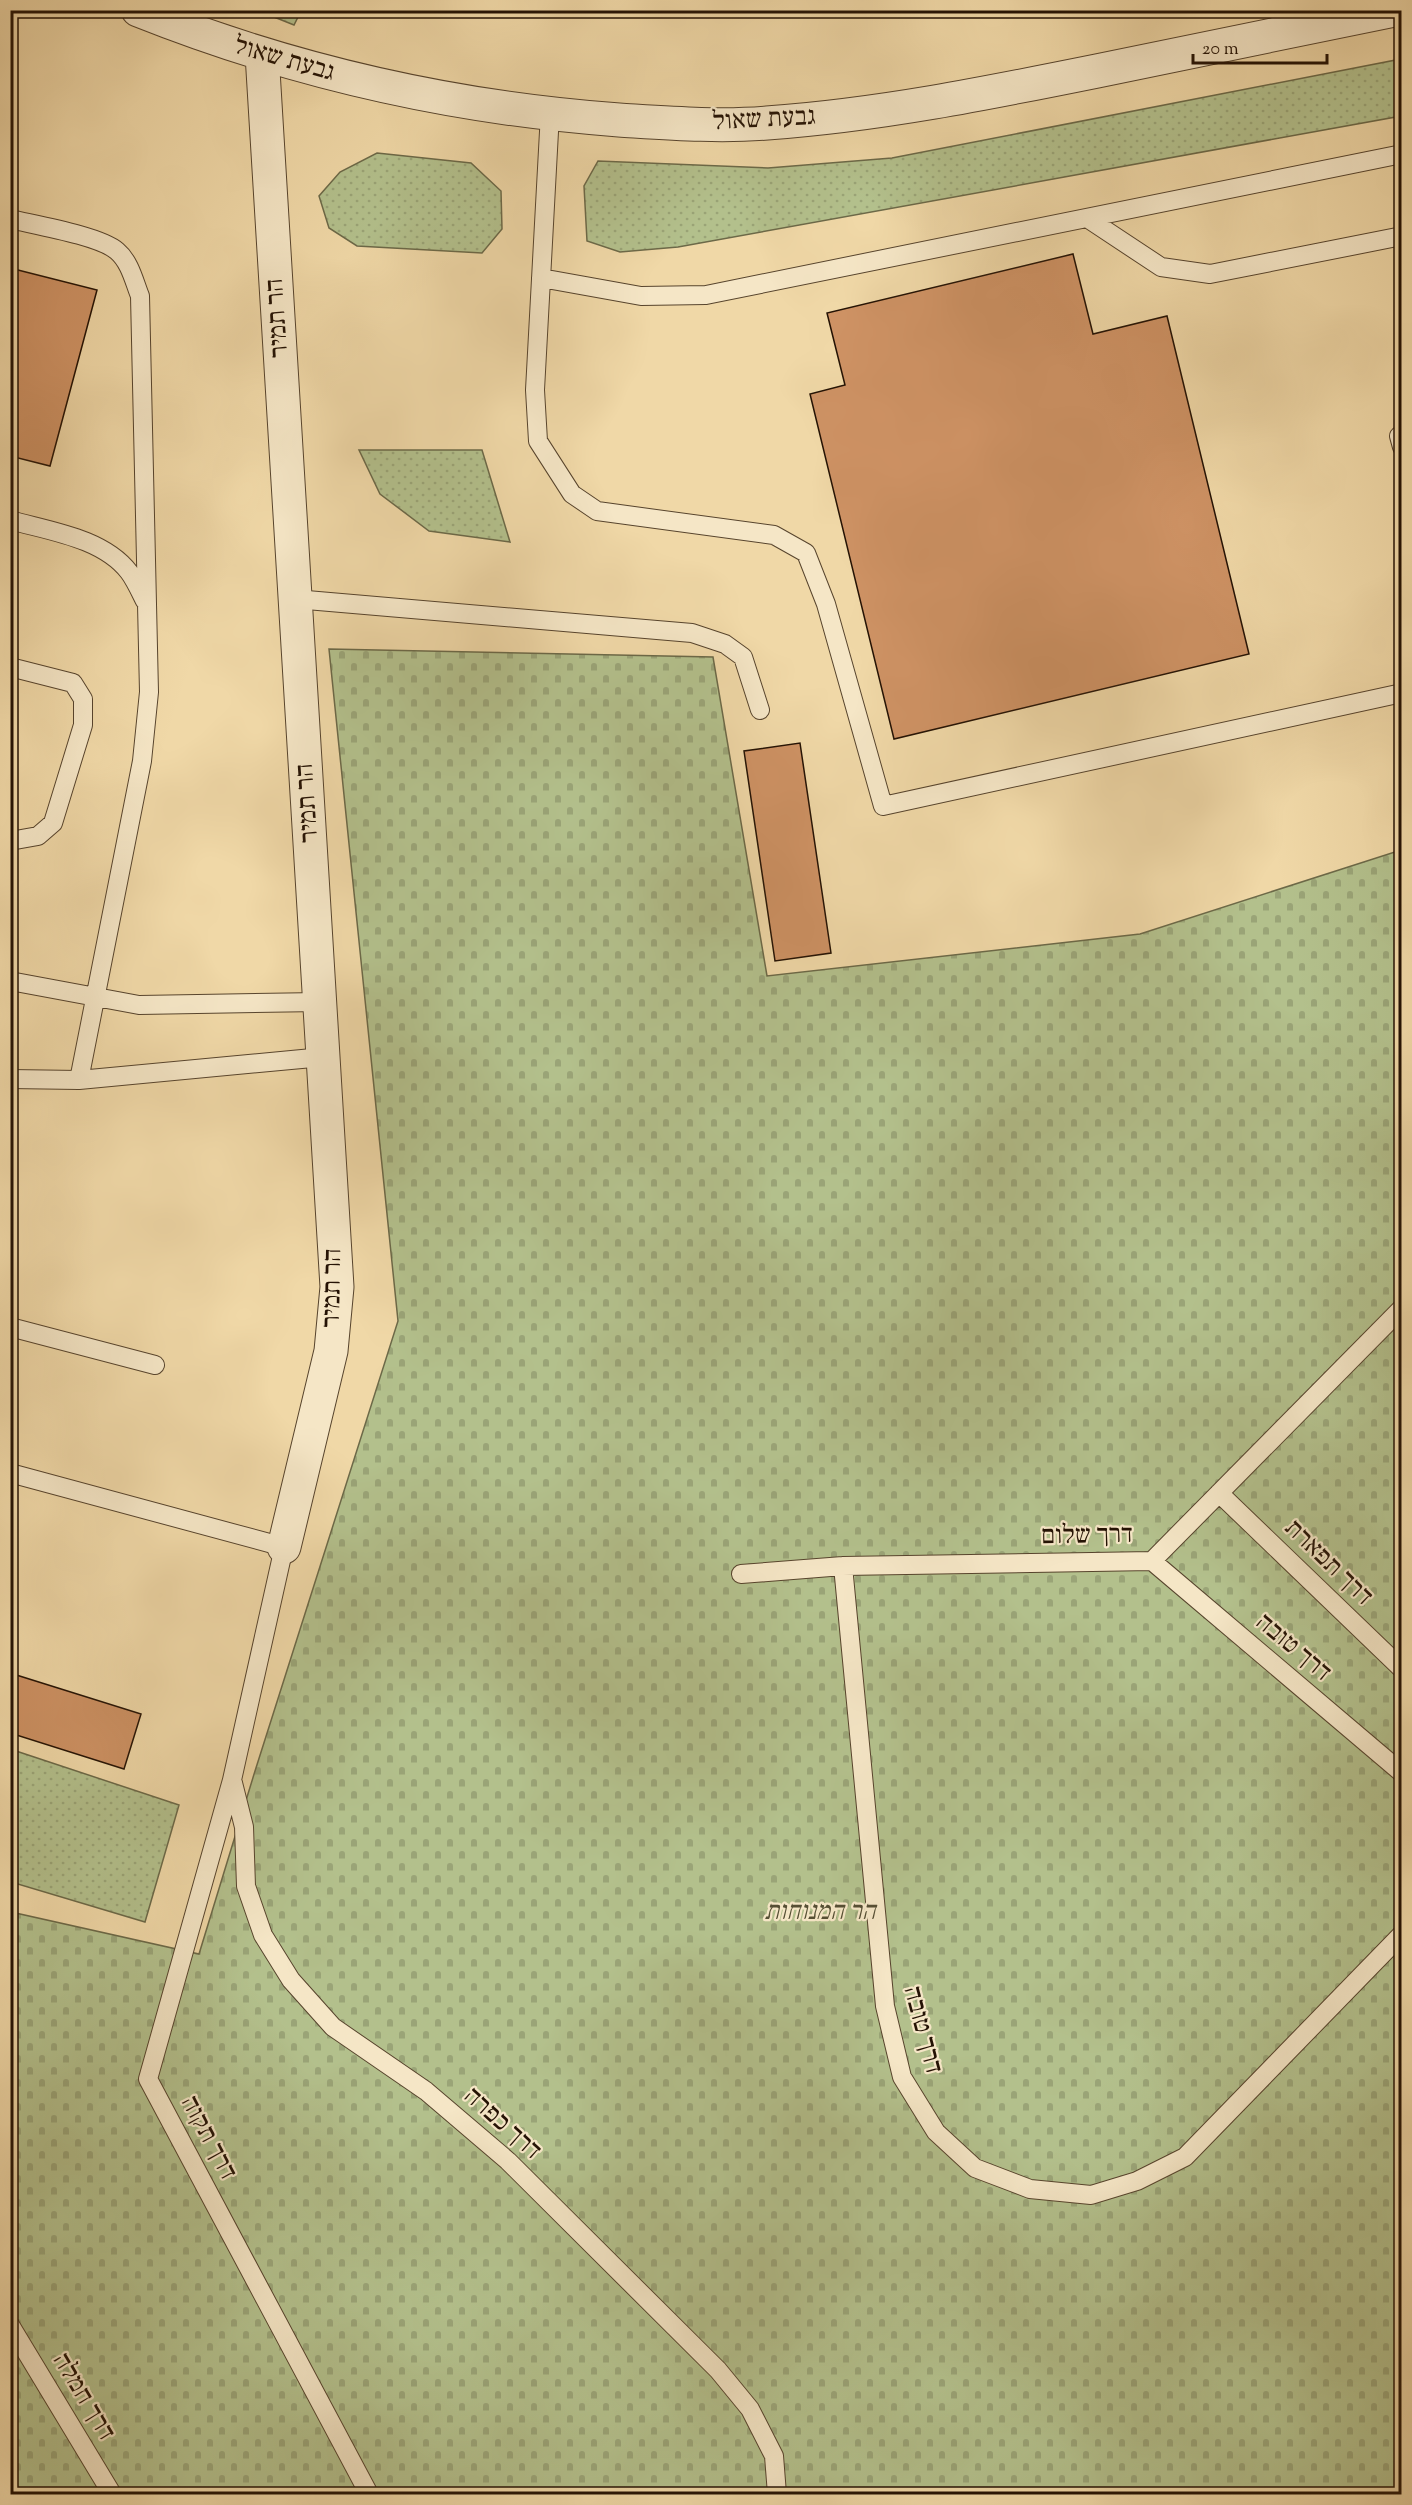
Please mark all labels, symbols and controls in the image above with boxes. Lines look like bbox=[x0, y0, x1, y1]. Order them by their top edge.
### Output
scale bar bbox=[1193, 27, 1326, 65]
street label: גבעת שאול bbox=[229, 28, 339, 92]
text: 20 m bbox=[1202, 37, 1239, 63]
street label: גבעת שאול bbox=[711, 99, 817, 141]
street label: הר תמיר bbox=[257, 277, 299, 359]
street label: הר תמיר bbox=[287, 762, 329, 844]
street label: הר תמיר bbox=[314, 1248, 352, 1328]
street label: דרך תפארת bbox=[1275, 1511, 1381, 1615]
street label: דרך שלום bbox=[1041, 1517, 1133, 1555]
street label: דרך טובה bbox=[1247, 1605, 1339, 1691]
park label: הר המנוחות bbox=[764, 1894, 878, 1931]
street label: דרך טובה bbox=[893, 1982, 951, 2078]
street label: דרך כפרה bbox=[455, 2079, 549, 2169]
street label: דרך תקוה bbox=[170, 2089, 246, 2187]
street label: דרך חמלה bbox=[42, 2346, 124, 2448]

